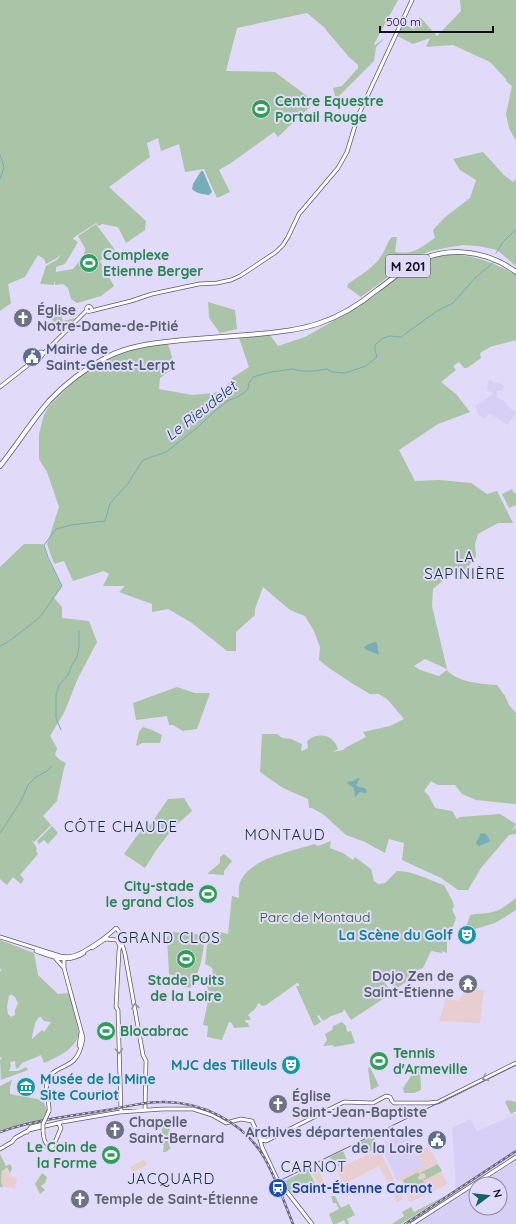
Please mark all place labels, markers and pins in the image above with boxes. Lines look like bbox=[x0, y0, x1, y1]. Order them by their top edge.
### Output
place label: Centre Equestre Portail Rouge bbox=[275, 92, 384, 126]
sports icon: Centre Equestre Portail Rouge bbox=[250, 98, 272, 120]
place label: Complexe Etienne Berger bbox=[103, 246, 203, 280]
sports icon: Complexe Etienne Berger bbox=[78, 252, 100, 274]
place label: Église Notre-Dame-de-Pitié bbox=[37, 301, 178, 335]
church icon: Église Notre-Dame-de-Pitié bbox=[12, 307, 34, 329]
place label: Mairie de Saint-Genest-Lerpt bbox=[46, 340, 176, 374]
public building icon: Mairie de Saint-Genest-Lerpt bbox=[21, 346, 43, 368]
place label: City-stade le grand Clos bbox=[106, 877, 194, 911]
sports icon: City-stade le grand Clos bbox=[197, 883, 219, 905]
theatre icon: La Scène du Golf bbox=[456, 924, 478, 946]
place label: La Scène du Golf bbox=[338, 926, 454, 944]
sports icon: Stade Puits de la Loire bbox=[175, 948, 197, 970]
place label: Dojo Zen de Saint-Étienne bbox=[364, 967, 454, 1001]
place label: Stade Puits de la Loire bbox=[148, 971, 224, 1005]
temple icon: Dojo Zen de Saint-Étienne bbox=[457, 973, 479, 995]
sports icon: Blocabrac bbox=[95, 1020, 117, 1042]
place label: Blocabrac bbox=[120, 1022, 188, 1040]
place label: Tennis d'Armeville bbox=[393, 1044, 468, 1078]
sports icon: Tennis d'Armeville bbox=[368, 1050, 390, 1072]
theatre icon: MJC des Tilleuls bbox=[280, 1054, 302, 1076]
place label: MJC des Tilleuls bbox=[171, 1056, 277, 1074]
place label: Musée de la Mine Site Couriot bbox=[40, 1070, 156, 1104]
museum icon: Musée de la Mine Site Couriot bbox=[15, 1076, 37, 1098]
place label: Église Saint-Jean-Baptiste bbox=[292, 1087, 427, 1121]
church icon: Église Saint-Jean-Baptiste bbox=[267, 1093, 289, 1115]
place label: Chapelle Saint-Bernard bbox=[129, 1113, 224, 1147]
church icon: Chapelle Saint-Bernard bbox=[104, 1119, 126, 1141]
place label: Archives départementales de la Loire bbox=[245, 1123, 423, 1157]
public building icon: Archives départementales de la Loire bbox=[426, 1129, 448, 1151]
place label: Le Coin de la Forme bbox=[27, 1138, 97, 1172]
sports icon: Le Coin de la Forme bbox=[100, 1144, 122, 1166]
station icon: Saint-Étienne Carnot bbox=[267, 1177, 289, 1199]
place label: Saint-Étienne Carnot bbox=[292, 1179, 433, 1197]
church icon: Temple de Saint-Étienne bbox=[69, 1188, 91, 1210]
place label: Temple de Saint-Étienne bbox=[94, 1190, 258, 1208]

